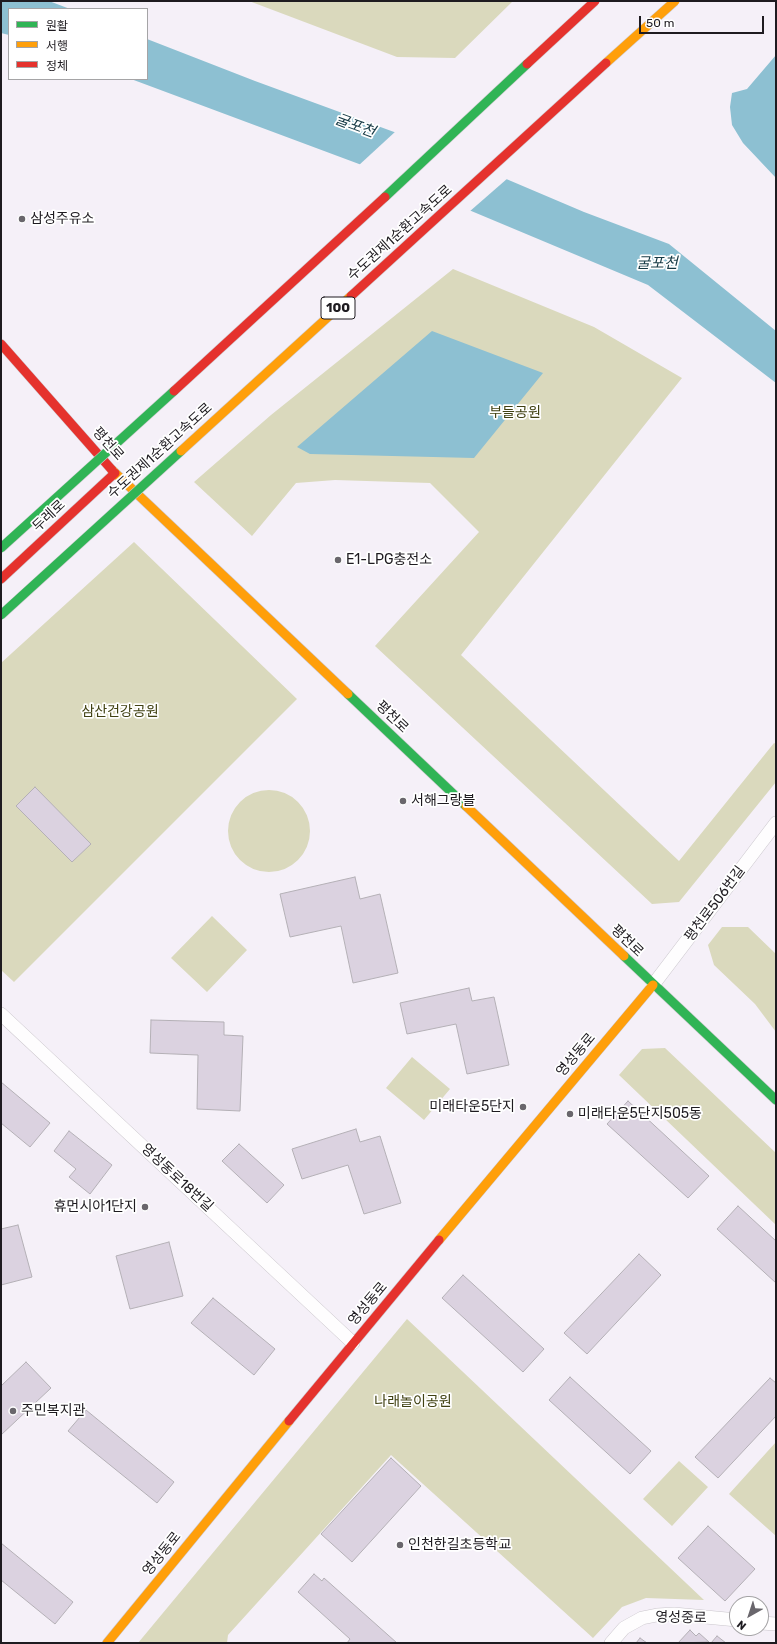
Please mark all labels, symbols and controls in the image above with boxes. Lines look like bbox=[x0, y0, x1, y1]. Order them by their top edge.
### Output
legend bbox=[8, 8, 148, 80]
scale bar bbox=[641, 8, 766, 34]
text: 50 m bbox=[646, 16, 674, 30]
text: 원활 bbox=[46, 19, 68, 33]
text: 서행 bbox=[46, 39, 68, 53]
text: 정체 bbox=[46, 59, 68, 73]
water label: 굴포천 bbox=[332, 110, 378, 142]
street label: 수도권제1순환고속도로 bbox=[344, 182, 456, 284]
place label: 삼성주유소 bbox=[30, 211, 94, 227]
marker: 삼성주유소 bbox=[17, 214, 27, 224]
water label: 굴포천 bbox=[636, 255, 678, 273]
road number: 100 bbox=[321, 297, 355, 319]
street label: 수도권제1순환고속도로 bbox=[104, 400, 216, 502]
park label: 부들공원 bbox=[489, 405, 541, 421]
street label: 평천로 bbox=[89, 424, 127, 464]
street label: 두레로 bbox=[29, 497, 69, 535]
place label: E1-LPG충전소 bbox=[346, 552, 432, 568]
marker: E1-LPG충전소 bbox=[333, 555, 343, 565]
street label: 평천로 bbox=[372, 698, 412, 736]
park label: 삼산건강공원 bbox=[81, 704, 159, 720]
place label: 서해그랑블 bbox=[411, 793, 475, 809]
marker: 서해그랑블 bbox=[398, 796, 408, 806]
street label: 평천로506번길 bbox=[681, 863, 749, 945]
street label: 평천로 bbox=[607, 922, 647, 960]
street label: 영성동로 bbox=[553, 1030, 599, 1080]
place label: 미래타운5단지 bbox=[429, 1099, 515, 1115]
marker: 미래타운5단지 bbox=[518, 1102, 528, 1112]
place label: 미래타운5단지505동 bbox=[578, 1106, 702, 1122]
marker: 미래타운5단지505동 bbox=[565, 1109, 575, 1119]
street label: 영성동로18번길 bbox=[138, 1140, 216, 1216]
place label: 휴먼시아1단지 bbox=[54, 1199, 137, 1215]
marker: 휴먼시아1단지 bbox=[140, 1202, 150, 1212]
street label: 영성동로 bbox=[345, 1279, 391, 1329]
park label: 나래놀이공원 bbox=[374, 1394, 452, 1410]
place label: 주민복지관 bbox=[21, 1403, 85, 1419]
marker: 주민복지관 bbox=[8, 1406, 18, 1416]
street label: 영성동로 bbox=[139, 1529, 185, 1579]
place label: 인천한길초등학교 bbox=[408, 1537, 511, 1553]
marker: 인천한길초등학교 bbox=[395, 1540, 405, 1550]
north arrow bbox=[729, 1596, 769, 1636]
street label: 영성중로 bbox=[655, 1609, 707, 1627]
text: N bbox=[735, 1617, 749, 1632]

